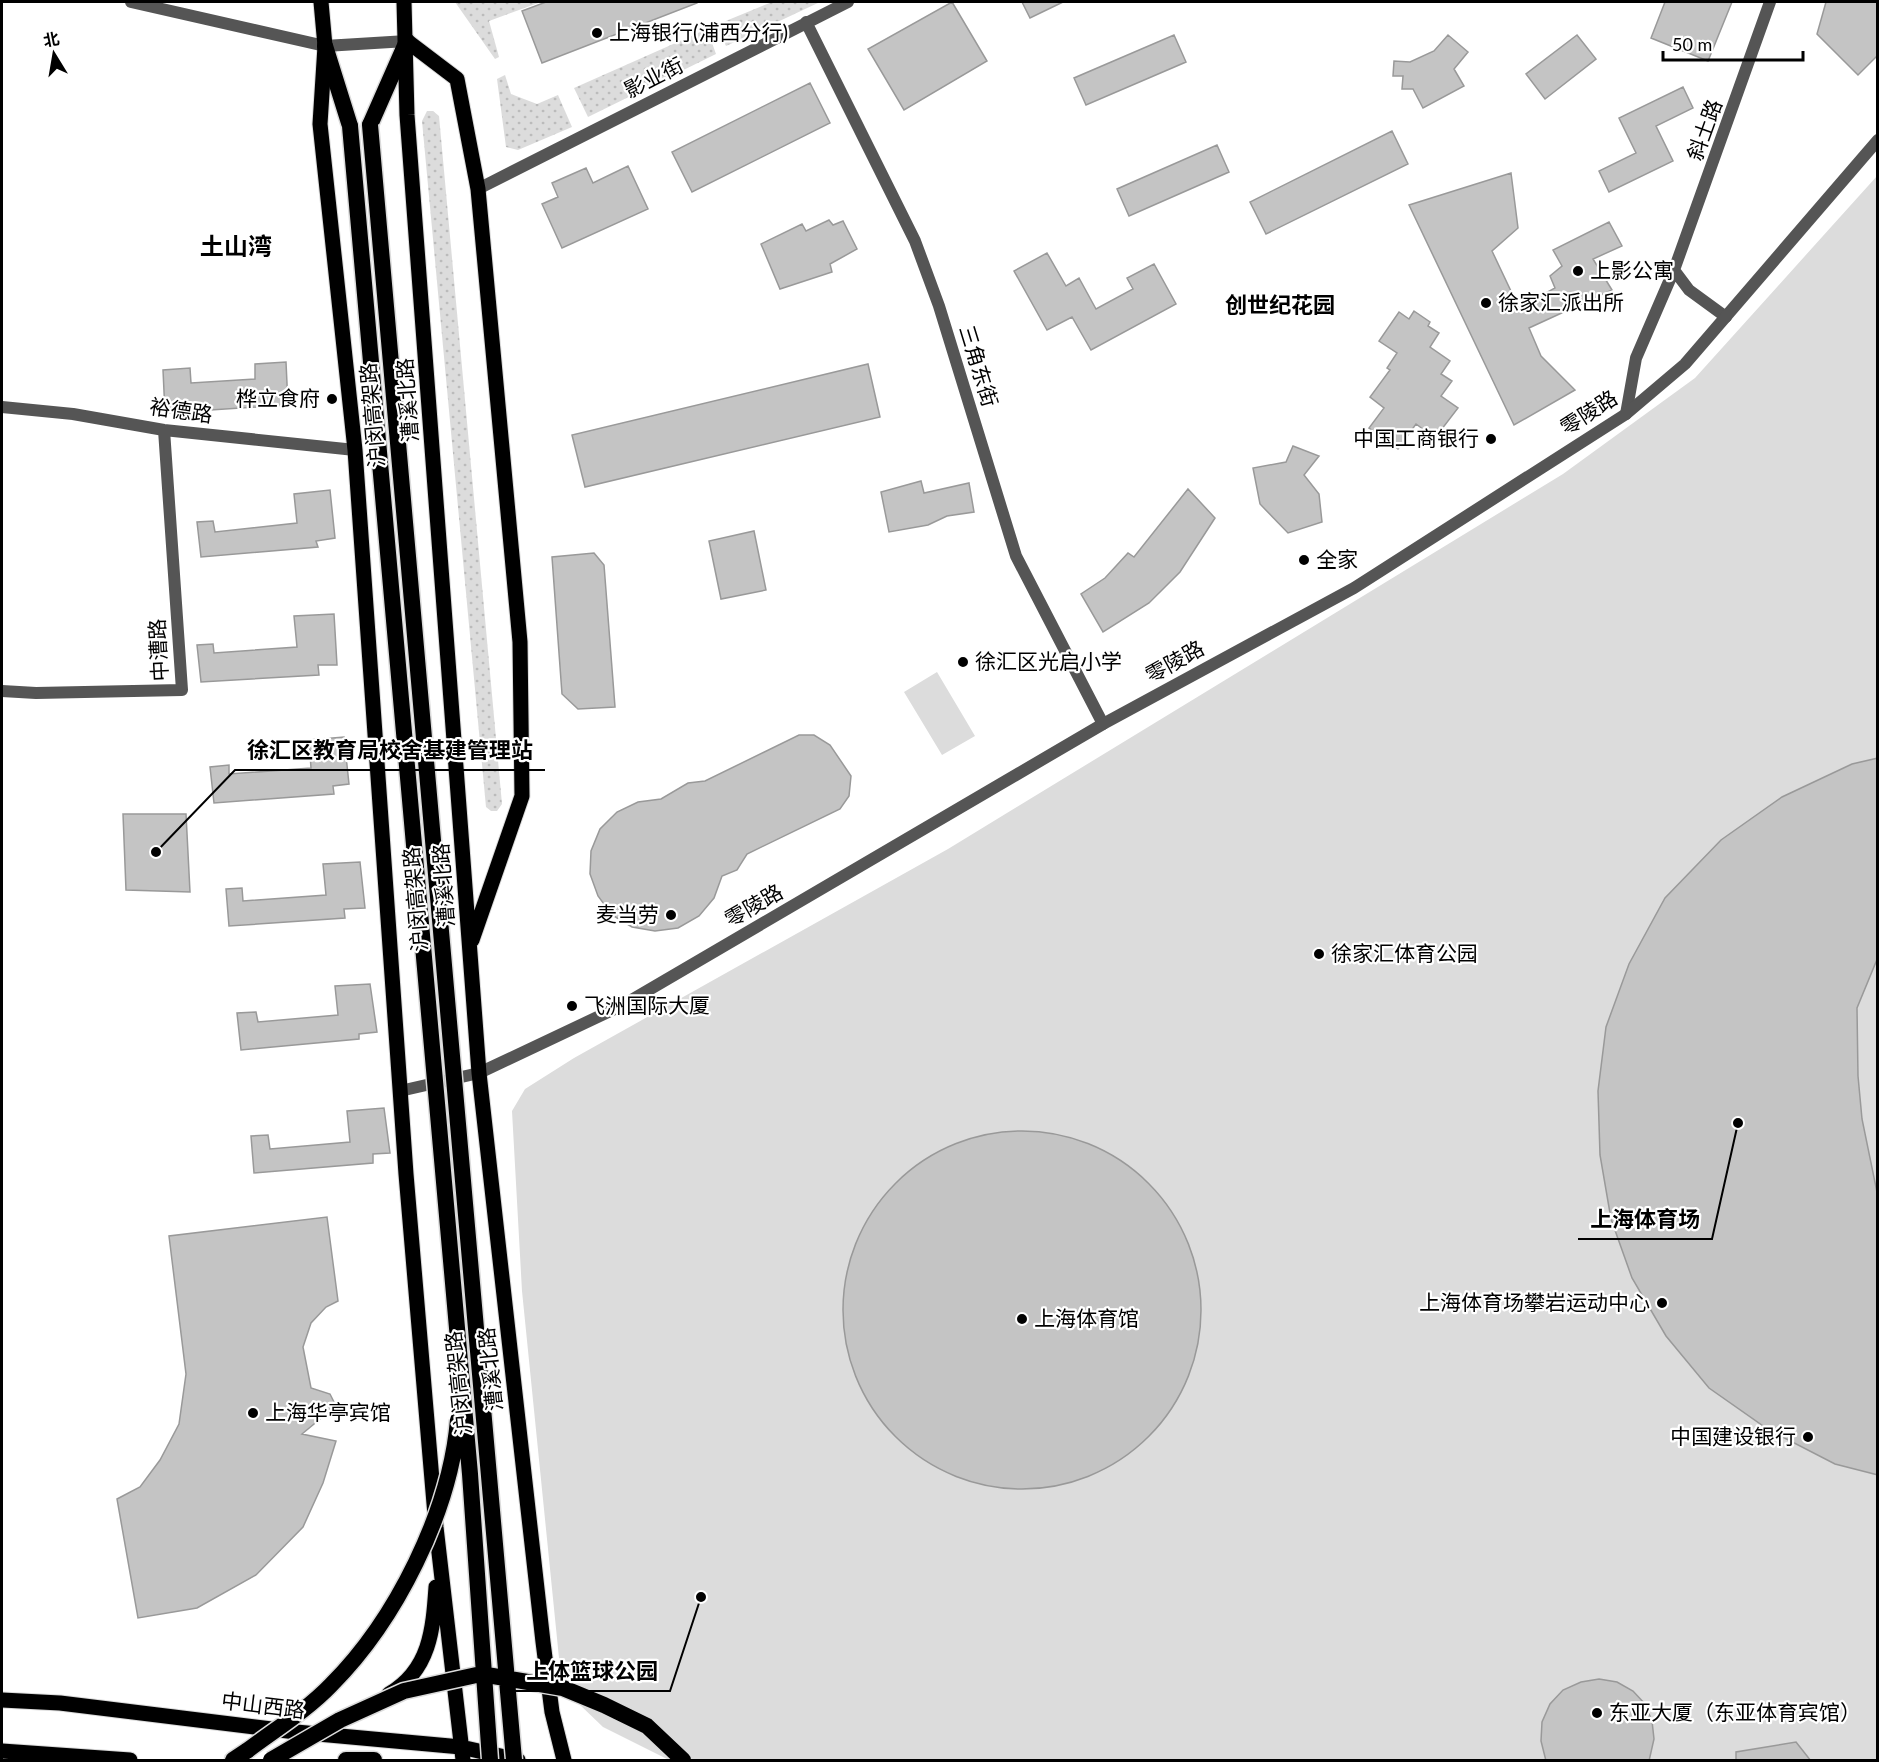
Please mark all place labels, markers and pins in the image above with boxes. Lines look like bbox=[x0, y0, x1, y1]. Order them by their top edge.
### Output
place label: 上海银行(浦西分行) bbox=[609, 19, 788, 44]
marker: 上海银行(浦西分行) bbox=[590, 26, 604, 40]
place label: 上影公寓 bbox=[1590, 257, 1674, 282]
marker: 上影公寓 bbox=[1571, 264, 1585, 278]
place label: 徐家汇派出所 bbox=[1498, 289, 1624, 314]
marker: 徐家汇派出所 bbox=[1479, 296, 1493, 310]
place label: 桦立食府 bbox=[236, 385, 320, 410]
marker: 桦立食府 bbox=[325, 392, 339, 406]
place label: 中国工商银行 bbox=[1353, 425, 1479, 450]
marker: 中国工商银行 bbox=[1484, 432, 1498, 446]
place label: 全家 bbox=[1316, 546, 1358, 571]
marker: 全家 bbox=[1297, 553, 1311, 567]
place label: 徐汇区光启小学 bbox=[975, 648, 1122, 673]
marker: 徐汇区光启小学 bbox=[956, 655, 970, 669]
callout: 徐汇区教育局校舍基建管理站 bbox=[235, 730, 545, 770]
place label: 麦当劳 bbox=[596, 901, 659, 926]
marker: 麦当劳 bbox=[664, 908, 678, 922]
place label: 徐家汇体育公园 bbox=[1331, 940, 1478, 965]
marker: 徐家汇体育公园 bbox=[1312, 947, 1326, 961]
place label: 飞洲国际大厦 bbox=[584, 992, 710, 1017]
marker: 飞洲国际大厦 bbox=[565, 999, 579, 1013]
callout: 上海体育场 bbox=[1578, 1199, 1712, 1239]
place label: 上海体育场攀岩运动中心 bbox=[1419, 1289, 1650, 1314]
marker: 上海体育场攀岩运动中心 bbox=[1655, 1296, 1669, 1310]
place label: 上海体育馆 bbox=[1034, 1305, 1139, 1330]
marker: 上海体育馆 bbox=[1015, 1312, 1029, 1326]
place label: 上海华亭宾馆 bbox=[265, 1399, 391, 1424]
marker: 上海华亭宾馆 bbox=[246, 1406, 260, 1420]
place label: 中国建设银行 bbox=[1670, 1423, 1796, 1448]
marker: 中国建设银行 bbox=[1801, 1430, 1815, 1444]
callout: 上体篮球公园 bbox=[514, 1651, 670, 1691]
place label: 东亚大厦（东亚体育宾馆） bbox=[1609, 1699, 1861, 1724]
marker: 东亚大厦（东亚体育宾馆） bbox=[1590, 1706, 1604, 1720]

